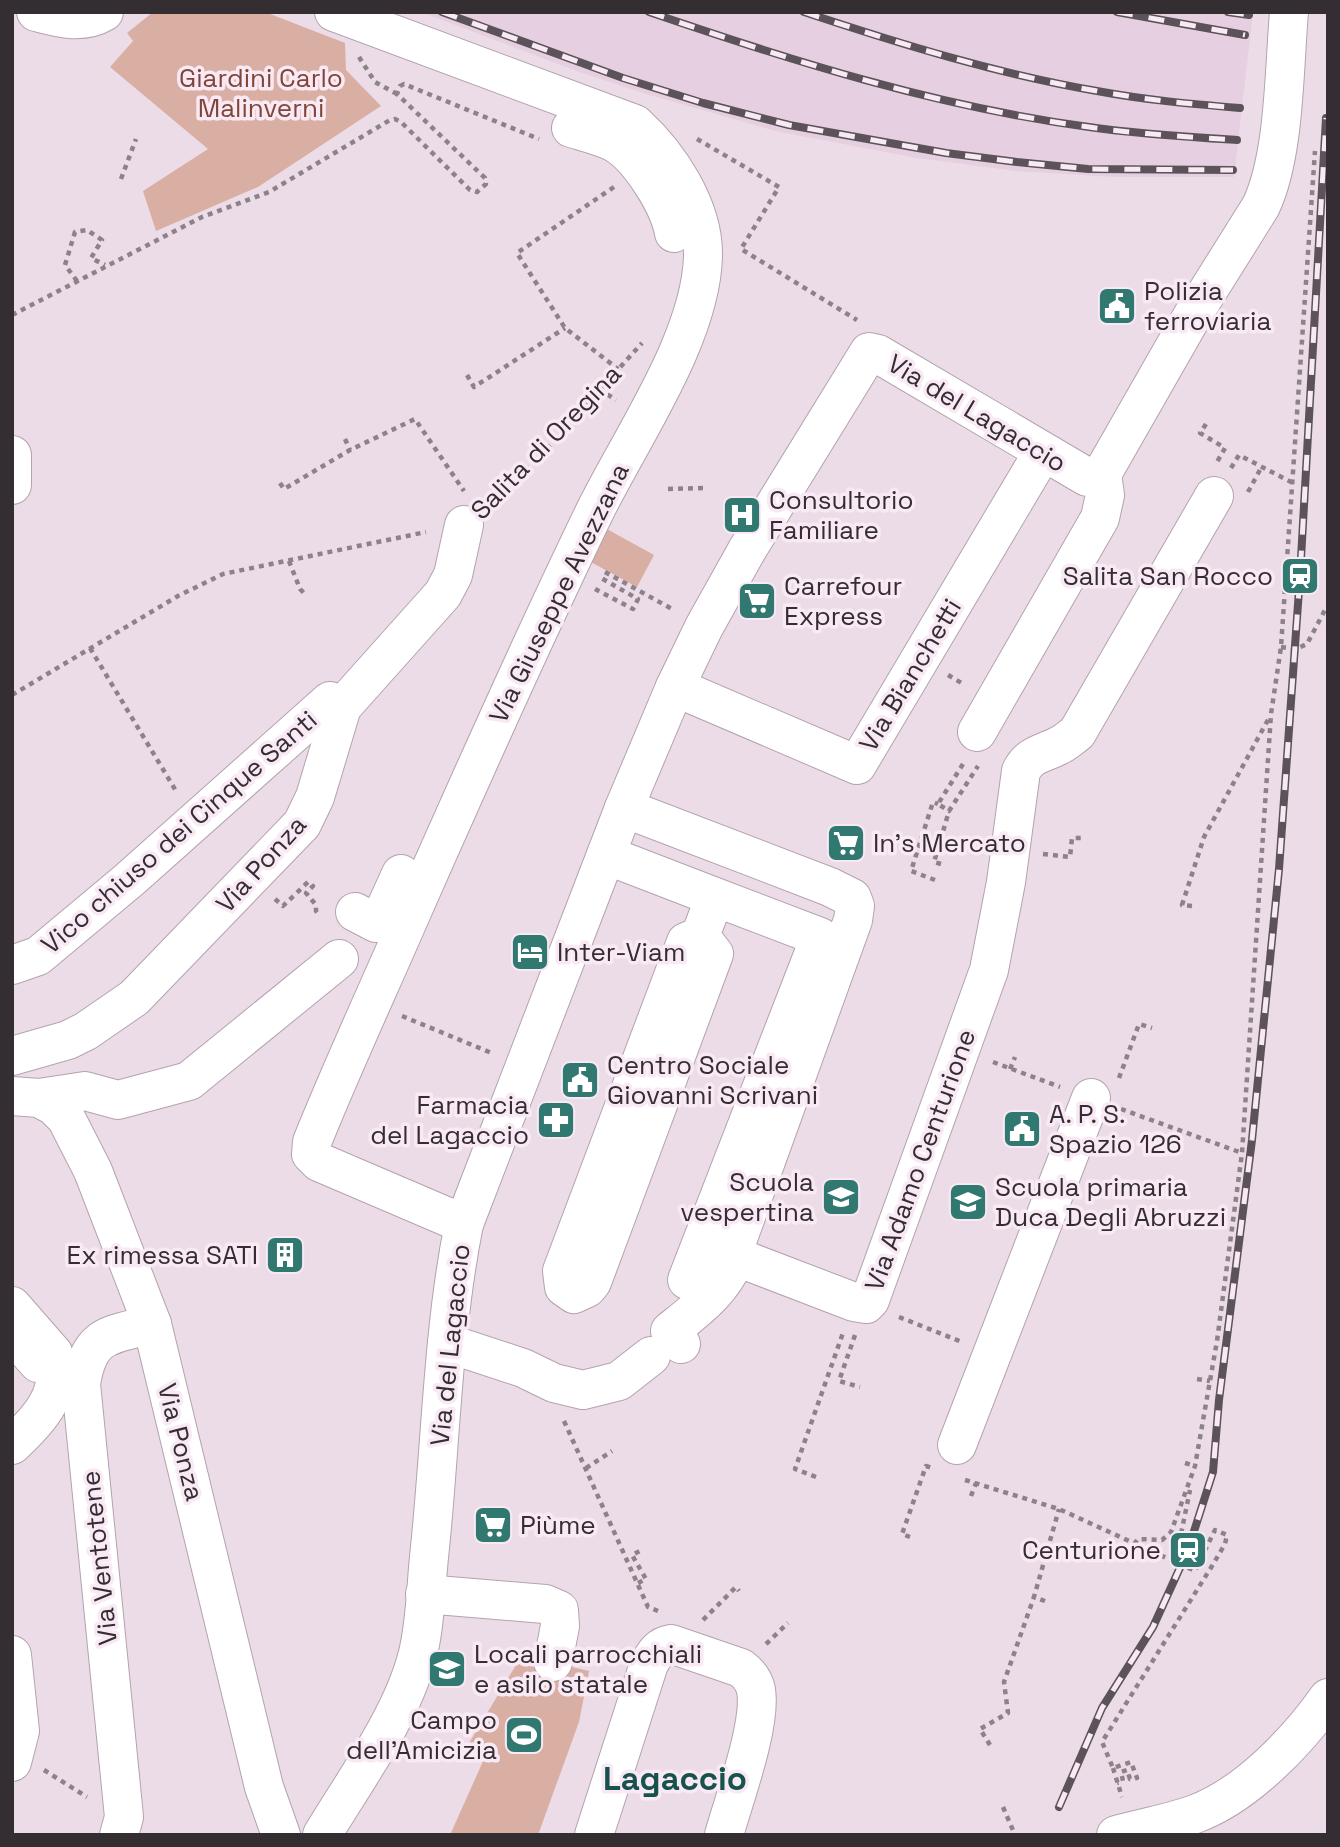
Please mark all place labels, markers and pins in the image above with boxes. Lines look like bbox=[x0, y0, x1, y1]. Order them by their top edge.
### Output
place label: Polizia ferroviaria bbox=[1144, 274, 1271, 338]
public building icon: Polizia ferroviaria bbox=[1096, 285, 1138, 327]
place label: Consultorio Familiare bbox=[769, 483, 913, 547]
hospital icon: Consultorio Familiare bbox=[721, 494, 763, 536]
station icon: Salita San Rocco bbox=[1279, 555, 1321, 597]
place label: Salita San Rocco bbox=[1063, 559, 1273, 593]
place label: Carrefour Express bbox=[784, 569, 902, 633]
supermarket icon: Carrefour Express bbox=[736, 580, 778, 622]
supermarket icon: In's Mercato bbox=[825, 822, 867, 864]
place label: In's Mercato bbox=[873, 826, 1026, 860]
hotel icon: Inter-Viam bbox=[509, 931, 551, 973]
place label: Inter-Viam bbox=[557, 935, 685, 969]
place label: Centro Sociale Giovanni Scrivani bbox=[607, 1048, 818, 1112]
public building icon: Centro Sociale Giovanni Scrivani bbox=[559, 1059, 601, 1101]
place label: Farmacia del Lagaccio bbox=[370, 1088, 529, 1152]
place label: A. P. S. Spazio 126 bbox=[1049, 1097, 1182, 1161]
pharmacy icon: Farmacia del Lagaccio bbox=[535, 1099, 577, 1141]
public building icon: A. P. S. Spazio 126 bbox=[1001, 1108, 1043, 1150]
place label: Scuola vespertina bbox=[680, 1165, 814, 1229]
place label: Scuola primaria Duca Degli Abruzzi bbox=[995, 1170, 1226, 1234]
school or university icon: Scuola vespertina bbox=[820, 1176, 862, 1218]
school or university icon: Scuola primaria Duca Degli Abruzzi bbox=[947, 1181, 989, 1223]
building icon: Ex rimessa SATI bbox=[264, 1234, 306, 1276]
place label: Ex rimessa SATI bbox=[67, 1238, 258, 1272]
supermarket icon: Piùme bbox=[472, 1504, 514, 1546]
place label: Piùme bbox=[520, 1508, 596, 1542]
station icon: Centurione bbox=[1167, 1529, 1209, 1571]
place label: Centurione bbox=[1022, 1533, 1161, 1567]
place label: Locali parrocchiali e asilo statale bbox=[474, 1637, 702, 1701]
school or university icon: Locali parrocchiali e asilo statale bbox=[426, 1648, 468, 1690]
place label: Campo dell'Amicizia bbox=[346, 1703, 497, 1767]
sports icon: Campo dell'Amicizia bbox=[503, 1714, 545, 1756]

